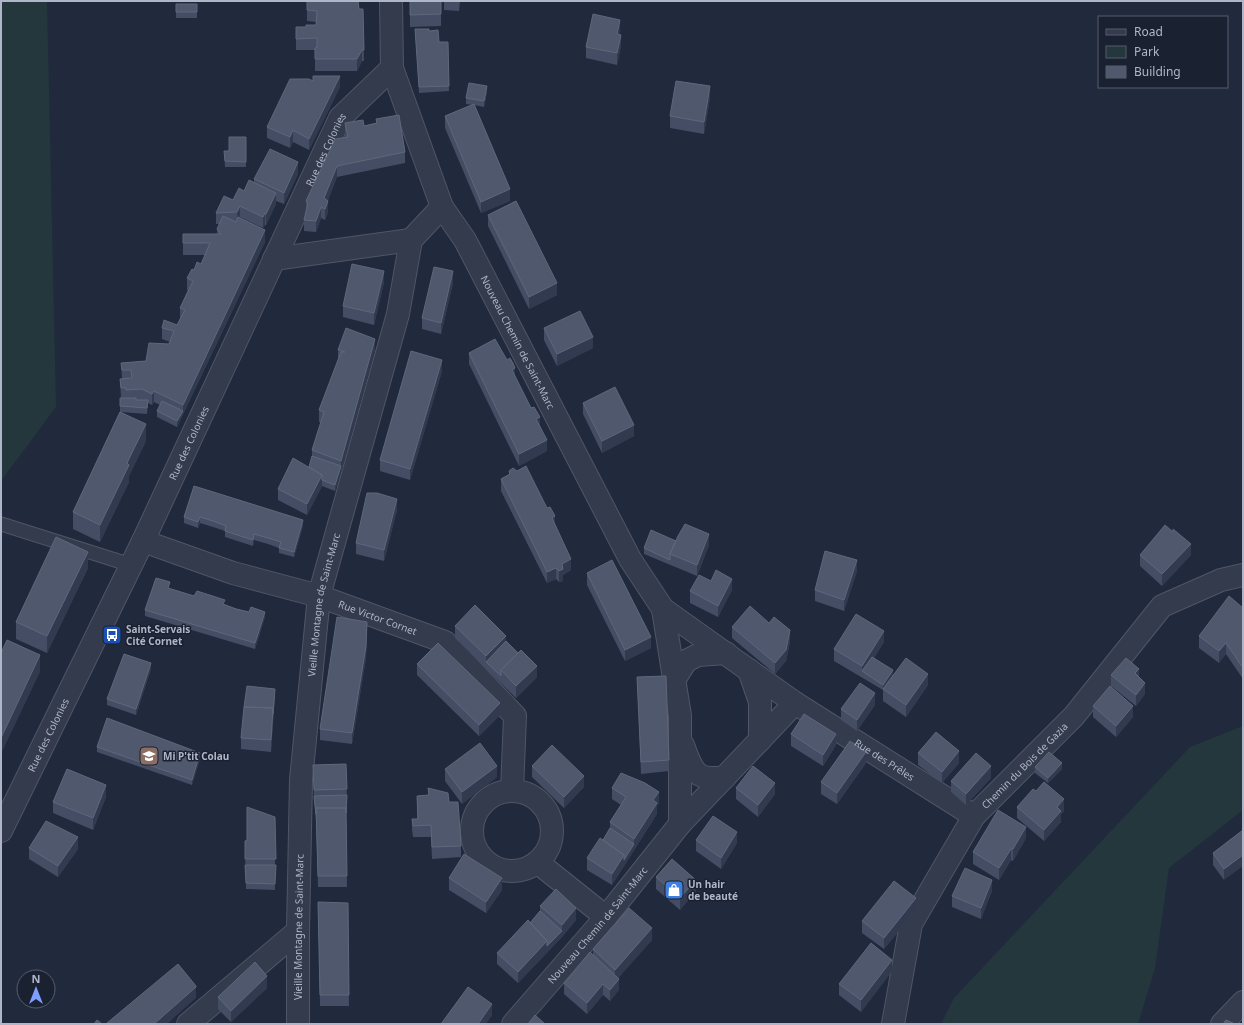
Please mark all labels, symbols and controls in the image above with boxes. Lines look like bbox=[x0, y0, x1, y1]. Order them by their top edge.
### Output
legend bbox=[1098, 16, 1228, 88]
text: Road bbox=[1134, 23, 1163, 40]
text: Park bbox=[1134, 43, 1160, 60]
text: Building bbox=[1134, 63, 1181, 80]
street label: Rue des Colonies bbox=[302, 109, 349, 189]
street label: Nouveau Chemin de Saint-Marc bbox=[478, 273, 558, 412]
street label: Rue des Colonies bbox=[165, 404, 212, 482]
street label: Vieille Montagne de Saint-Marc bbox=[304, 531, 343, 677]
street label: Rue Victor Cornet bbox=[337, 597, 419, 638]
place label: Saint-Servais Cité Cornet bbox=[126, 622, 190, 648]
bus stop icon: Saint-Servais Cité Cornet bbox=[101, 624, 123, 646]
street label: Rue des Colonies bbox=[24, 696, 72, 774]
street label: Chemin du Bois de Gazia bbox=[978, 719, 1071, 812]
street label: Rue des Prêles bbox=[852, 735, 917, 784]
school or university icon: Mi P'tit Colau bbox=[138, 745, 160, 767]
place label: Mi P'tit Colau bbox=[163, 749, 229, 763]
street label: Vieille Montagne de Saint-Marc bbox=[291, 854, 307, 1000]
street label: Nouveau Chemin de Saint-Marc bbox=[544, 864, 651, 987]
place label: Un hair de beauté bbox=[688, 877, 738, 903]
shop icon: Un hair de beauté bbox=[663, 879, 685, 901]
north arrow bbox=[16, 969, 56, 1009]
text: N bbox=[32, 971, 40, 986]

